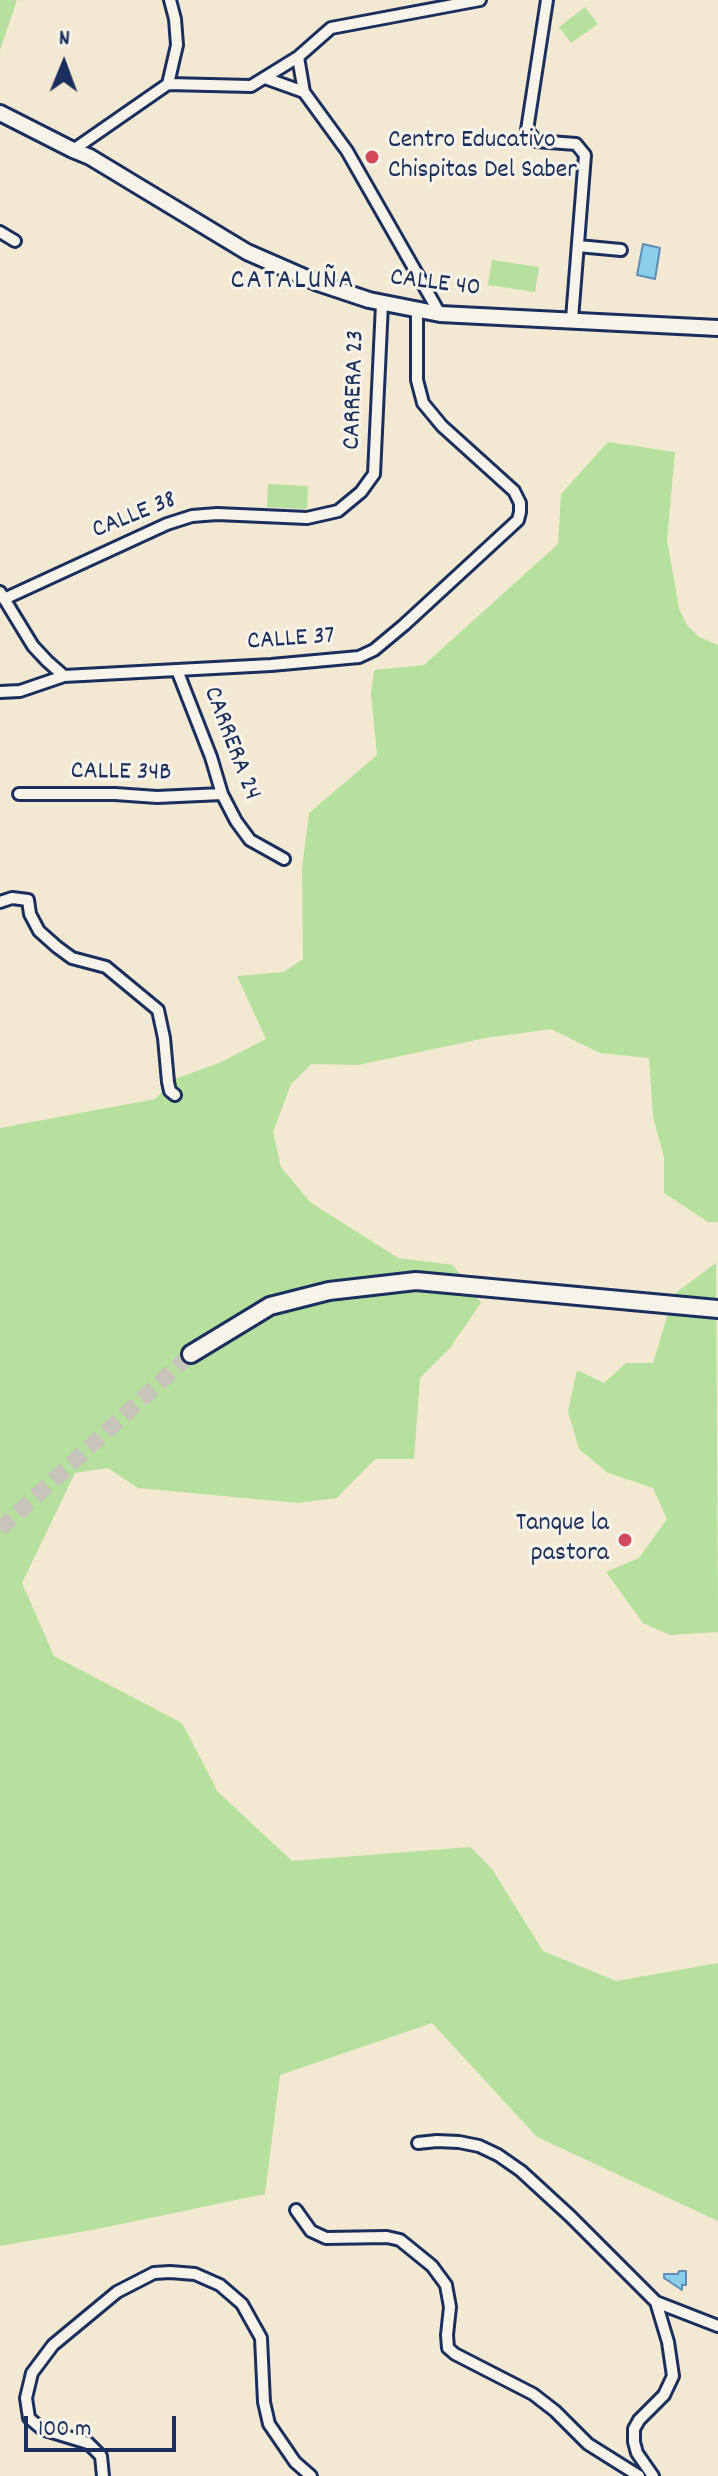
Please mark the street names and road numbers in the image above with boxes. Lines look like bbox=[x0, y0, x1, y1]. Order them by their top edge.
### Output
street label: CALLE 40 bbox=[388, 264, 482, 306]
street label: CARRERA 23 bbox=[338, 330, 374, 450]
street label: CALLE 38 bbox=[88, 486, 182, 548]
street label: CALLE 37 bbox=[246, 622, 336, 660]
street label: CARRERA 24 bbox=[194, 683, 266, 805]
street label: CALLE 34B bbox=[70, 758, 172, 790]

